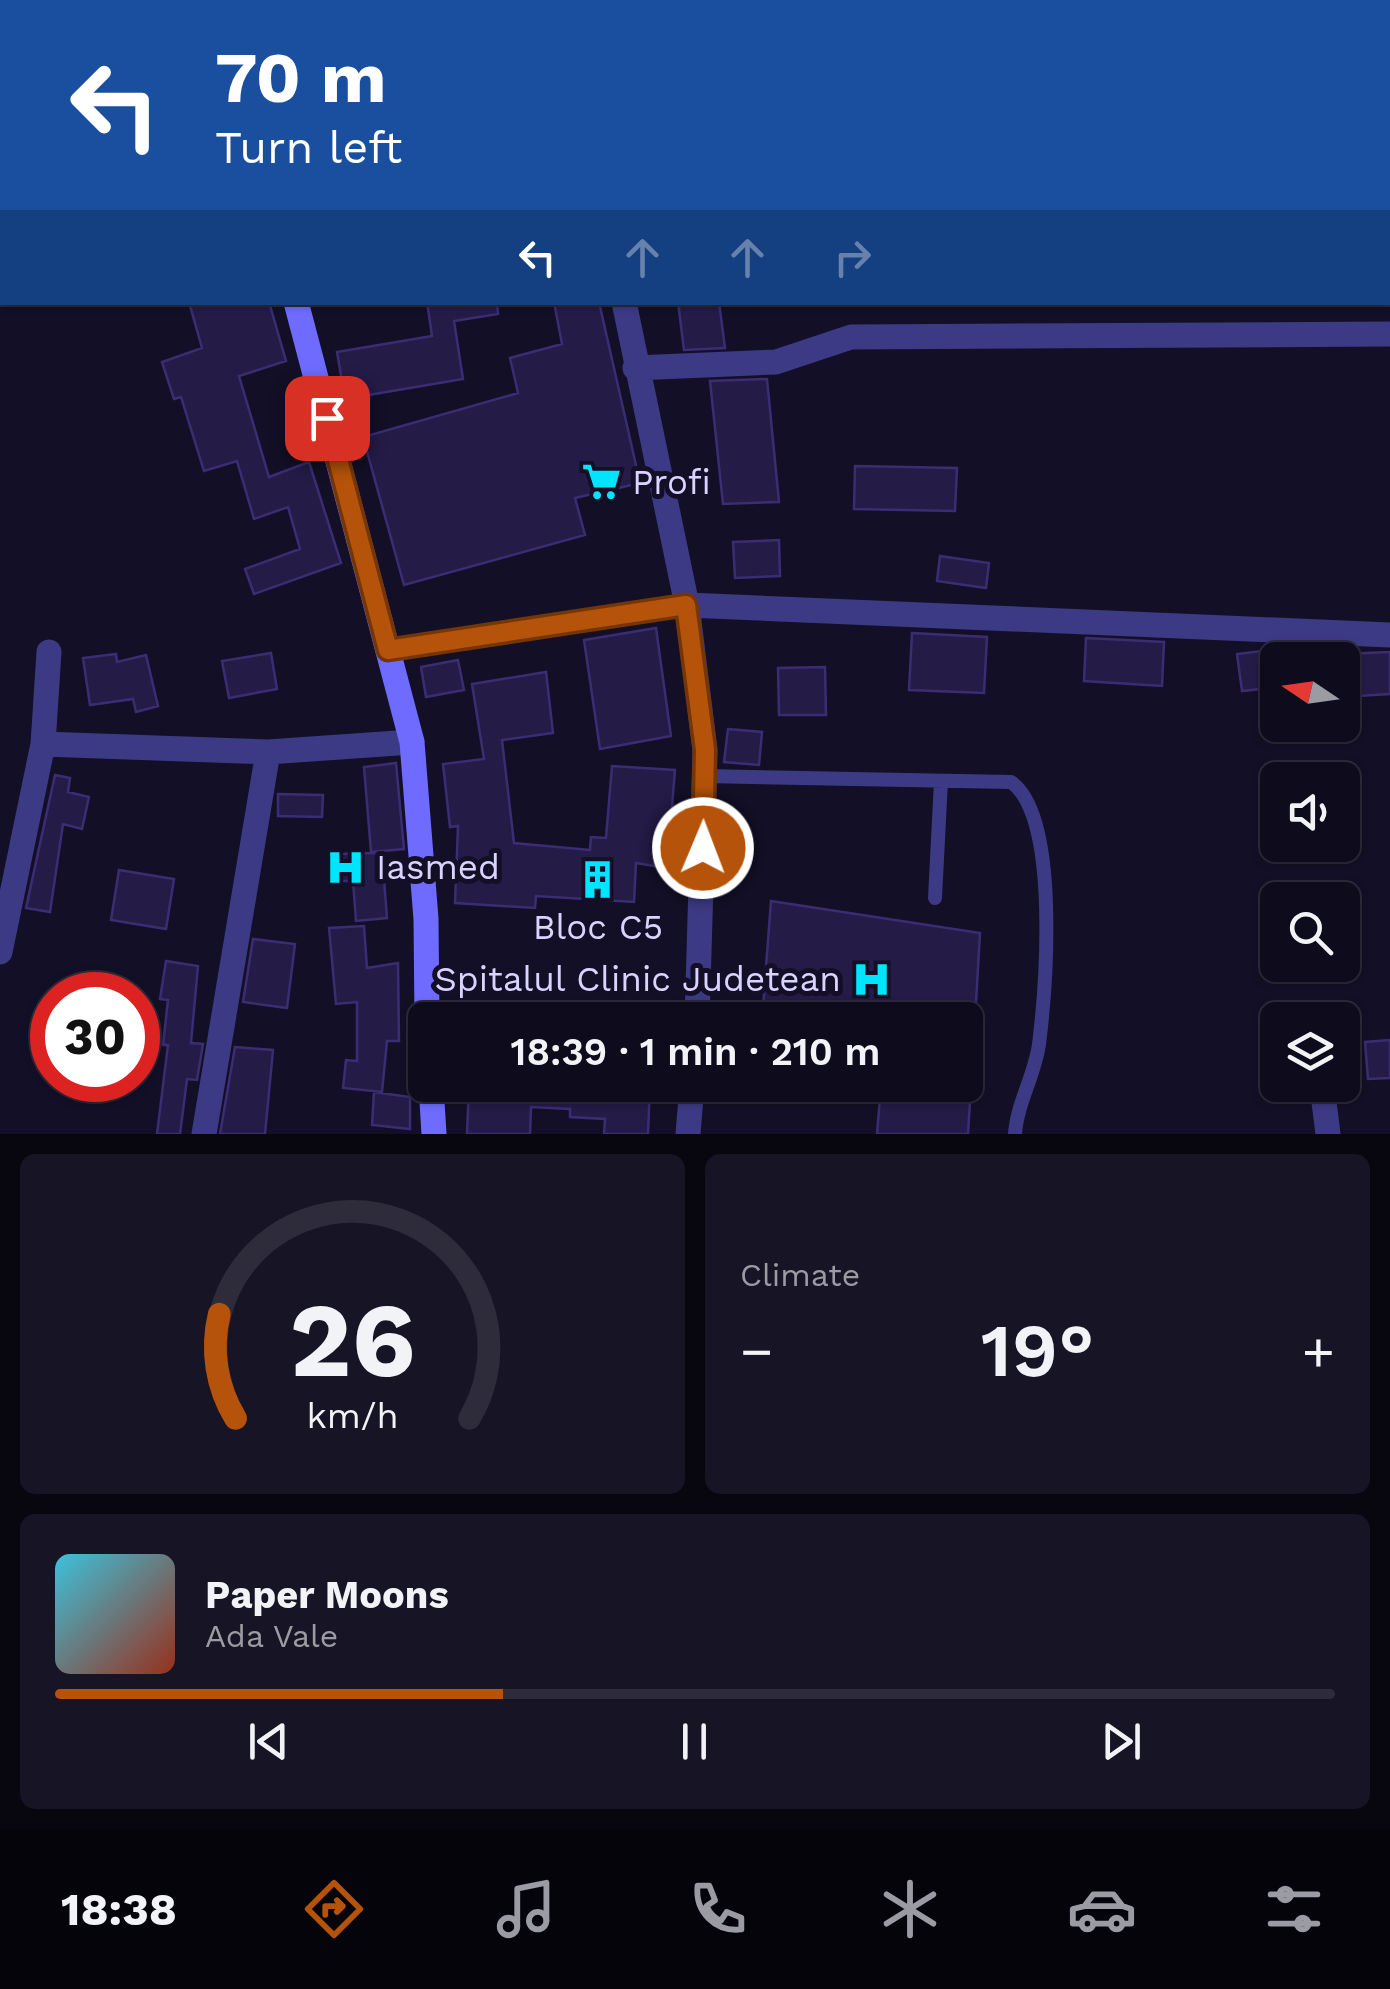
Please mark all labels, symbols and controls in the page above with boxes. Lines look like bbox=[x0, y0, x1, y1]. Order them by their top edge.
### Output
text: 70 m bbox=[215, 37, 387, 119]
icon: left bbox=[50, 40, 180, 170]
text: Turn left bbox=[215, 121, 402, 174]
icon: left bbox=[510, 230, 565, 285]
icon: ahead bbox=[615, 230, 670, 285]
icon: ahead bbox=[720, 230, 775, 285]
icon: right bbox=[825, 230, 880, 285]
pin bbox=[285, 376, 370, 461]
icon: arrive bbox=[300, 391, 355, 446]
supermarket icon: Profi bbox=[581, 461, 623, 503]
place label: Profi bbox=[632, 461, 711, 503]
north arrow bbox=[1260, 642, 1360, 742]
map controls bbox=[1260, 642, 1360, 1102]
button: sound bbox=[1260, 762, 1360, 862]
position arrow bbox=[651, 796, 755, 900]
hospital icon: Iasmed bbox=[325, 846, 367, 888]
place label: Iasmed bbox=[376, 846, 500, 888]
building icon: Bloc C5 bbox=[577, 859, 619, 901]
button: search bbox=[1260, 882, 1360, 982]
place label: Bloc C5 bbox=[533, 906, 663, 948]
place label: Spitalul Clinic Judetean bbox=[435, 958, 841, 1000]
hospital icon: Spitalul Clinic Judetean bbox=[850, 958, 892, 1000]
speed limit sign: 30 bbox=[30, 972, 160, 1102]
button: layers bbox=[1260, 1002, 1360, 1102]
text: 18:39 · 1 min · 210 m bbox=[511, 1030, 880, 1074]
text: Climate bbox=[740, 1256, 860, 1294]
text: 26 bbox=[289, 1279, 416, 1401]
text: 19° bbox=[981, 1306, 1094, 1394]
text: − bbox=[740, 1319, 773, 1383]
text: + bbox=[1302, 1319, 1335, 1383]
text: km/h bbox=[306, 1395, 399, 1437]
text: Paper Moons bbox=[205, 1573, 449, 1617]
text: Ada Vale bbox=[205, 1617, 338, 1655]
icon: previous bbox=[241, 1714, 296, 1769]
icon: pause bbox=[667, 1714, 722, 1769]
icon: next bbox=[1094, 1714, 1149, 1769]
icon: directions bbox=[299, 1874, 369, 1944]
icon: music bbox=[491, 1874, 561, 1944]
icon: phone bbox=[683, 1874, 753, 1944]
icon: climate bbox=[875, 1874, 945, 1944]
icon: car bbox=[1067, 1874, 1137, 1944]
icon: filters bbox=[1259, 1874, 1329, 1944]
text: 18:38 bbox=[61, 1883, 177, 1936]

